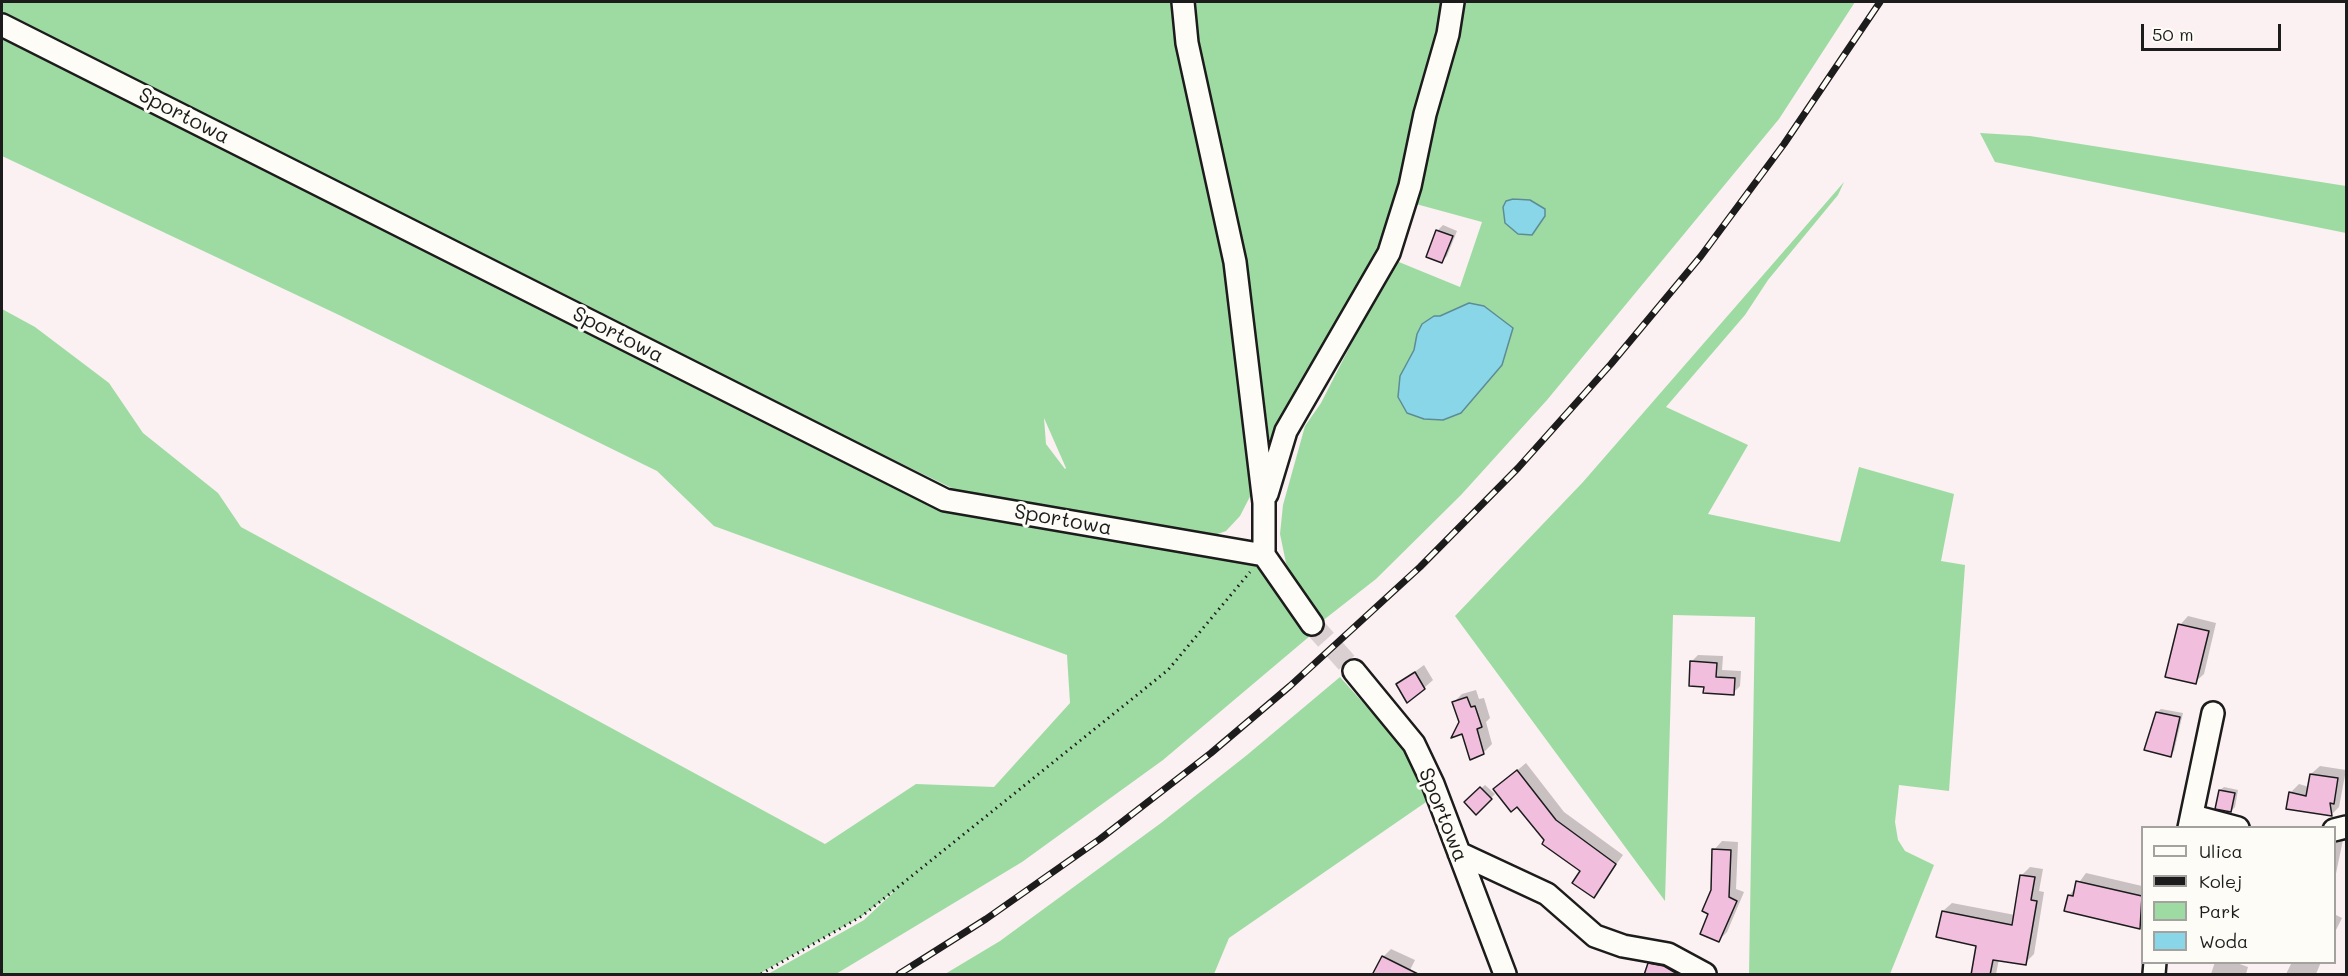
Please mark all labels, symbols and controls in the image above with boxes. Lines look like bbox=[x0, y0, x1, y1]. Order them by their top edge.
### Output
scale bar bbox=[2144, 12, 2284, 50]
text: 50 m bbox=[2152, 22, 2194, 46]
street label: Sportowa bbox=[134, 82, 234, 150]
street label: Sportowa bbox=[568, 301, 668, 369]
street label: Sportowa bbox=[1012, 499, 1114, 541]
street label: Sportowa bbox=[1413, 764, 1473, 866]
legend bbox=[2141, 826, 2336, 964]
text: Ulica bbox=[2199, 839, 2243, 863]
text: Kolej bbox=[2199, 869, 2242, 893]
text: Park bbox=[2199, 899, 2240, 923]
text: Woda bbox=[2199, 929, 2248, 953]

